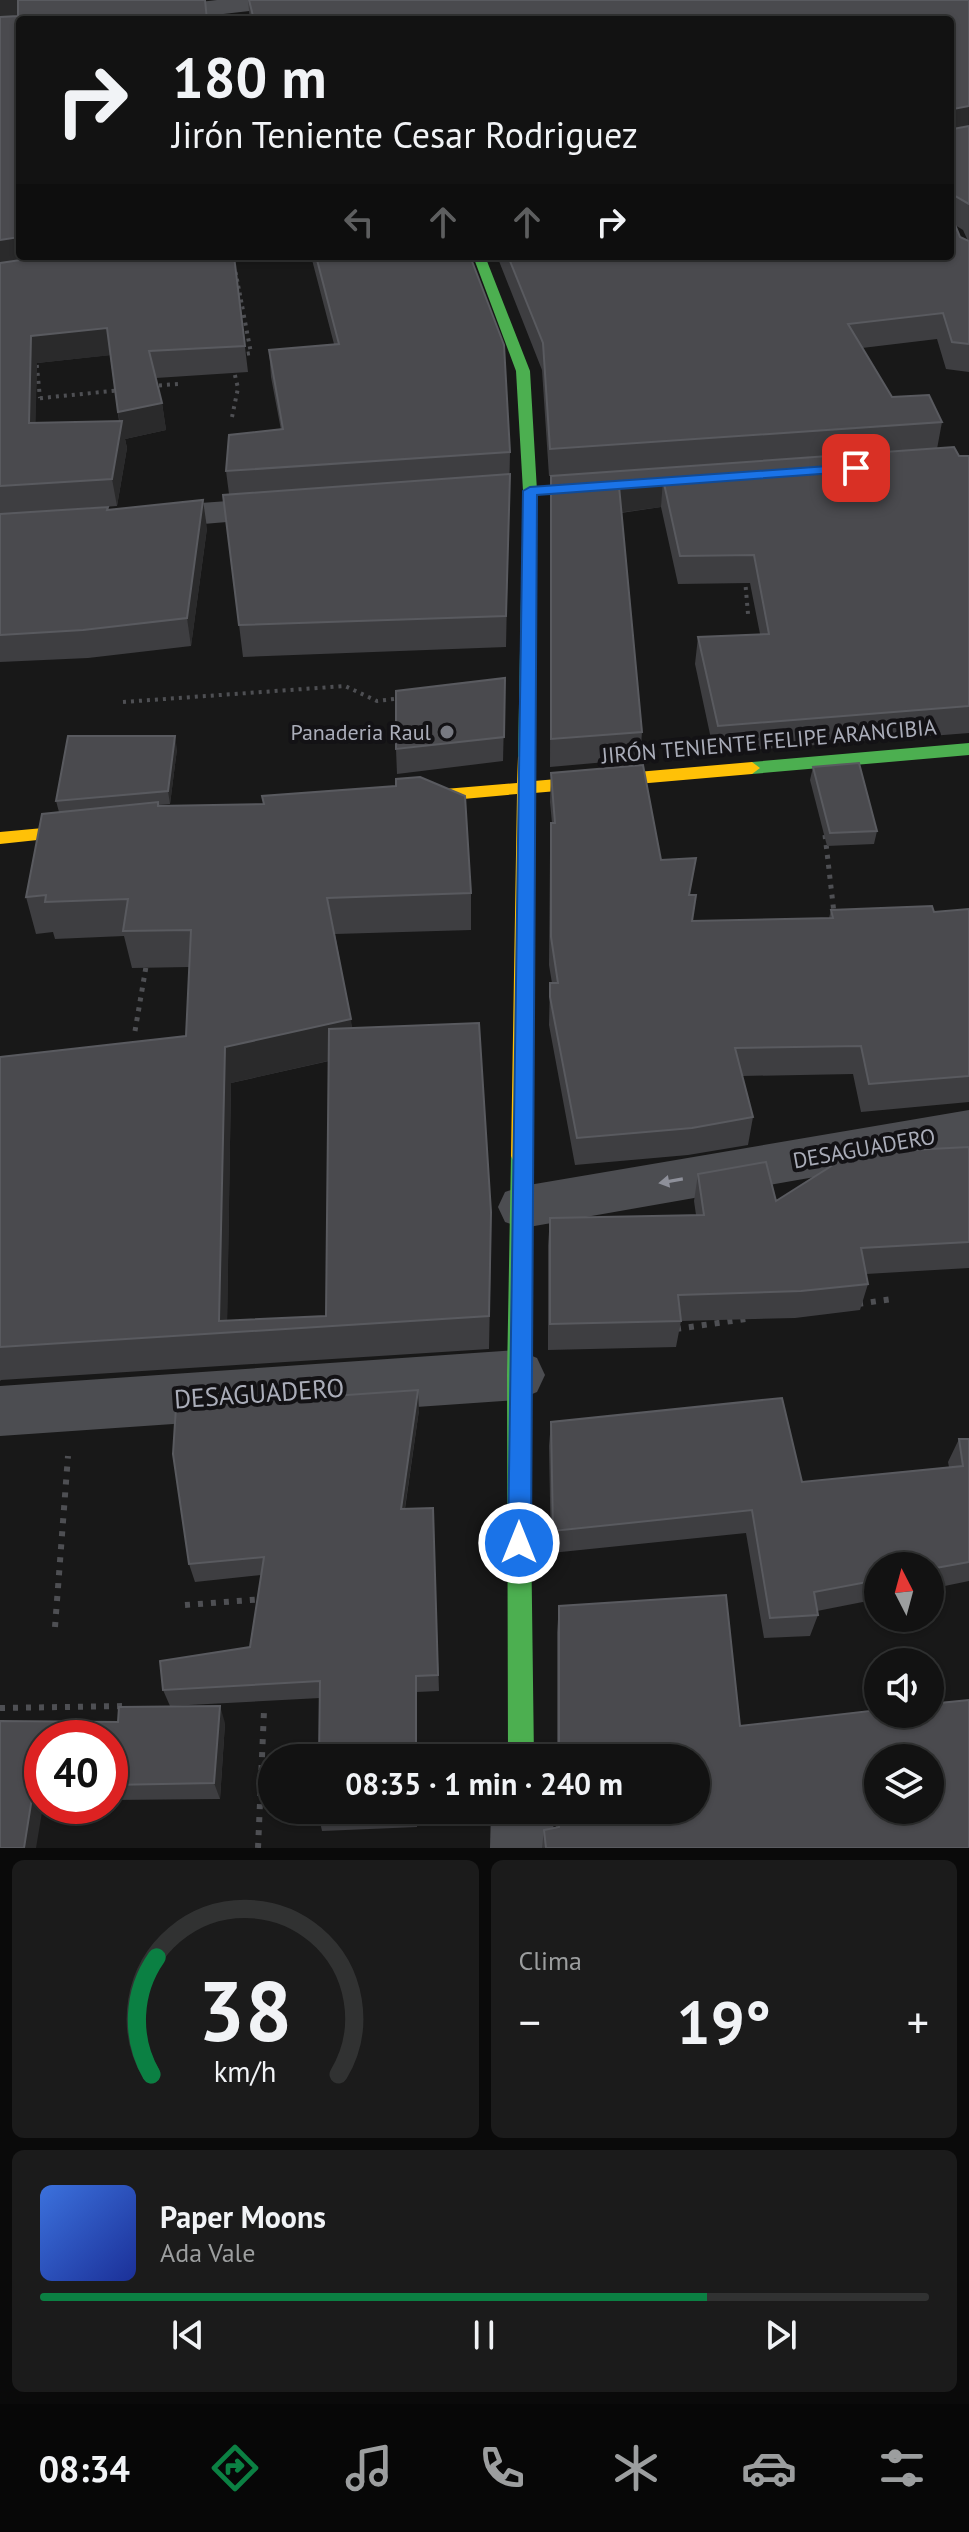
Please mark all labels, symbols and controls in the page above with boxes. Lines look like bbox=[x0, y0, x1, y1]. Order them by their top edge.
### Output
text: 180 m bbox=[172, 41, 327, 113]
icon: right bbox=[40, 48, 144, 152]
text: Jirón Teniente Cesar Rodriguez bbox=[172, 111, 638, 158]
icon: left bbox=[337, 200, 381, 244]
icon: ahead bbox=[421, 200, 465, 244]
icon: ahead bbox=[505, 200, 549, 244]
icon: right bbox=[589, 200, 633, 244]
pin bbox=[822, 434, 890, 502]
icon: arrive bbox=[834, 446, 878, 490]
street label: JIRÓN TENIENTE FELIPE ARANCIBIA bbox=[599, 712, 938, 770]
place label: Panaderia Raul bbox=[290, 718, 432, 746]
marker: Panaderia Raul bbox=[438, 723, 456, 741]
street label: DESAGUADERO bbox=[791, 1122, 937, 1174]
one-way arrow bbox=[659, 1176, 684, 1188]
street label: DESAGUADERO bbox=[173, 1371, 345, 1415]
position arrow bbox=[477, 1501, 561, 1585]
north arrow bbox=[864, 1552, 944, 1632]
map controls bbox=[864, 1552, 944, 1824]
button: sound bbox=[864, 1648, 944, 1728]
speed limit sign: 40 bbox=[24, 1720, 128, 1824]
button: layers bbox=[864, 1744, 944, 1824]
text: 08:35 · 1 min · 240 m bbox=[345, 1764, 623, 1803]
text: Clima bbox=[519, 1944, 582, 1977]
text: 38 bbox=[198, 1956, 292, 2064]
text: 19° bbox=[677, 1983, 771, 2061]
text: − bbox=[519, 1993, 541, 2050]
text: + bbox=[907, 1993, 929, 2050]
text: km/h bbox=[214, 2053, 277, 2090]
text: Paper Moons bbox=[160, 2197, 326, 2236]
text: Ada Vale bbox=[160, 2236, 255, 2269]
icon: previous bbox=[166, 2313, 210, 2357]
icon: pause bbox=[462, 2313, 506, 2357]
icon: next bbox=[759, 2313, 803, 2357]
icon: directions bbox=[207, 2440, 263, 2496]
icon: music bbox=[341, 2440, 397, 2496]
icon: phone bbox=[474, 2440, 530, 2496]
icon: climate bbox=[608, 2440, 664, 2496]
icon: car bbox=[741, 2440, 797, 2496]
icon: filters bbox=[874, 2440, 930, 2496]
text: 08:34 bbox=[39, 2445, 130, 2492]

